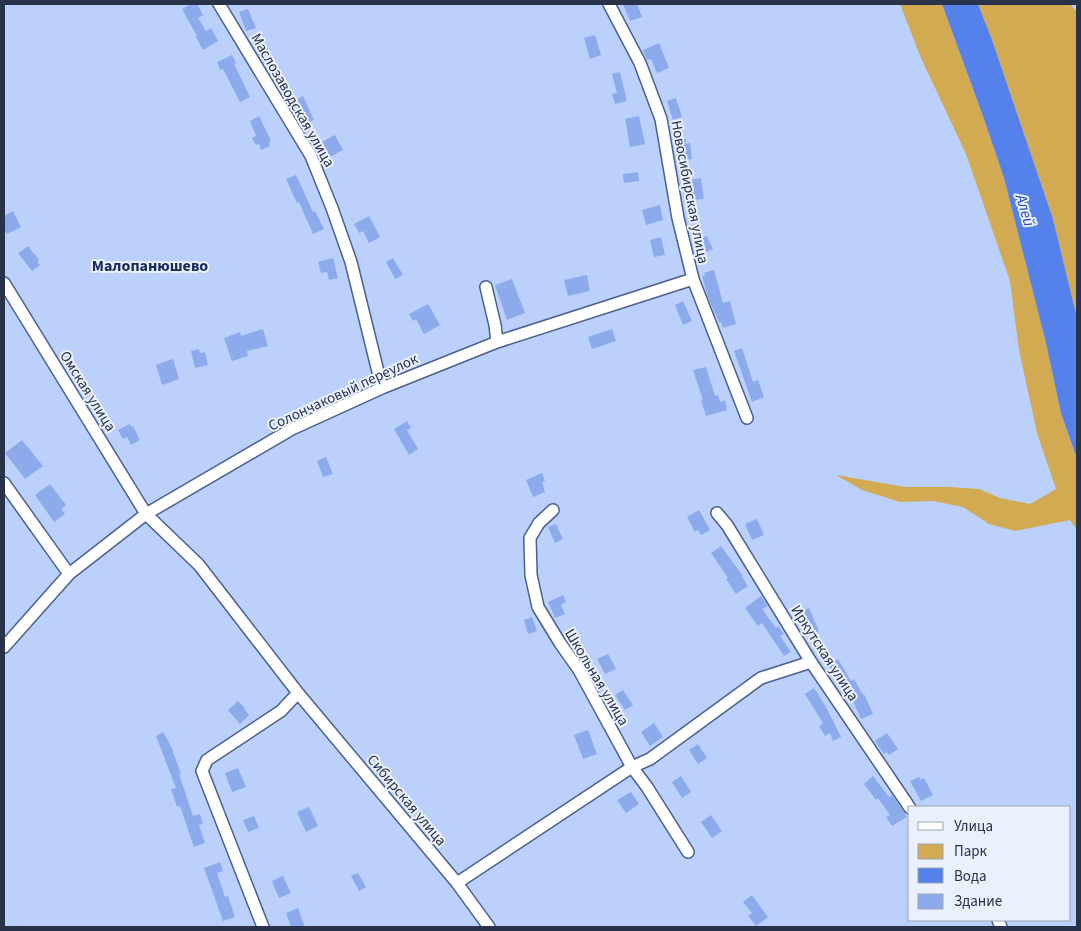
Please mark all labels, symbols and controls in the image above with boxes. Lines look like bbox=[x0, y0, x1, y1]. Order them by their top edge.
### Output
street label: Маслозаводская улица bbox=[246, 30, 339, 171]
street label: Новосибирская улица bbox=[665, 119, 714, 266]
water label: Алей bbox=[1009, 191, 1040, 229]
district label: Малопанюшево bbox=[92, 255, 208, 277]
street label: Омская улица bbox=[55, 347, 121, 435]
street label: Солончаковый переулок bbox=[265, 348, 422, 436]
street label: Иркутская улица bbox=[786, 601, 864, 705]
street label: Школьная улица bbox=[559, 625, 634, 730]
street label: Сибирская улица bbox=[362, 750, 451, 851]
legend bbox=[908, 806, 1071, 921]
text: Улица bbox=[954, 816, 993, 837]
text: Парк bbox=[954, 841, 988, 862]
text: Вода bbox=[954, 866, 987, 887]
text: Здание bbox=[954, 891, 1002, 912]

